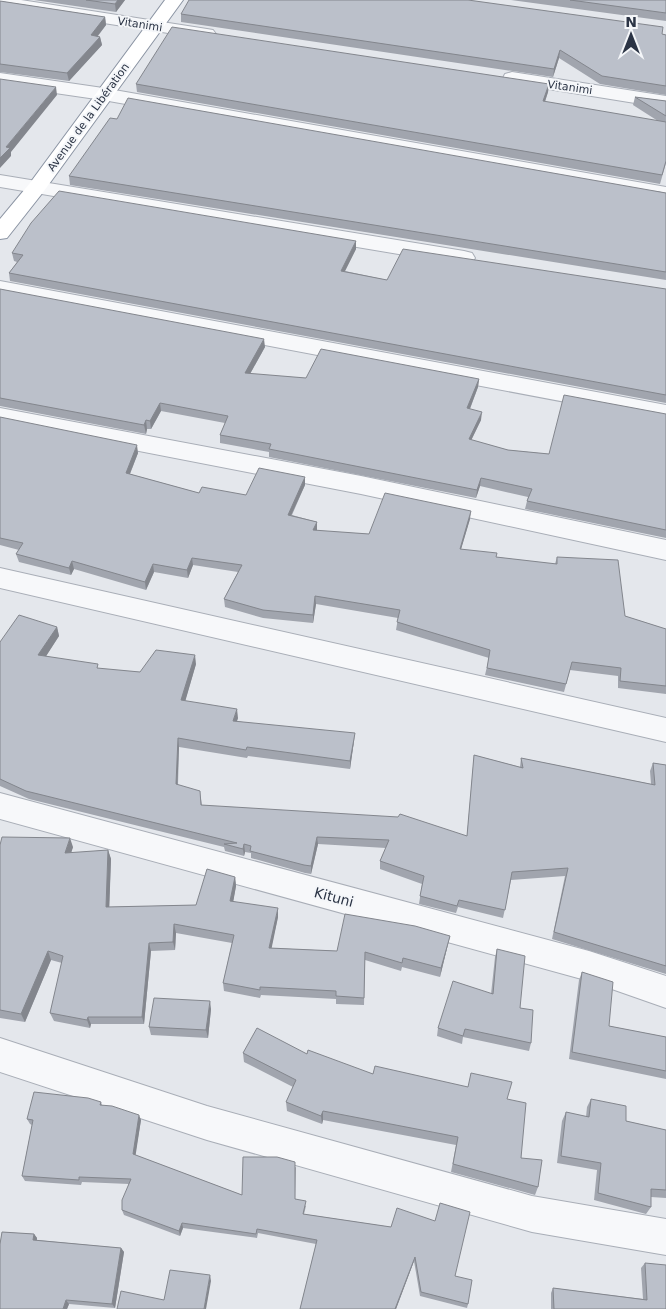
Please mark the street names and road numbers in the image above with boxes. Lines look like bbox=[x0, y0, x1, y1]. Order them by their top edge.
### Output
street label: Vitanimi bbox=[117, 15, 163, 34]
street label: Avenue de la Libération bbox=[45, 61, 132, 174]
street label: Vitanimi bbox=[547, 78, 593, 97]
street label: Kituni bbox=[313, 884, 355, 910]

